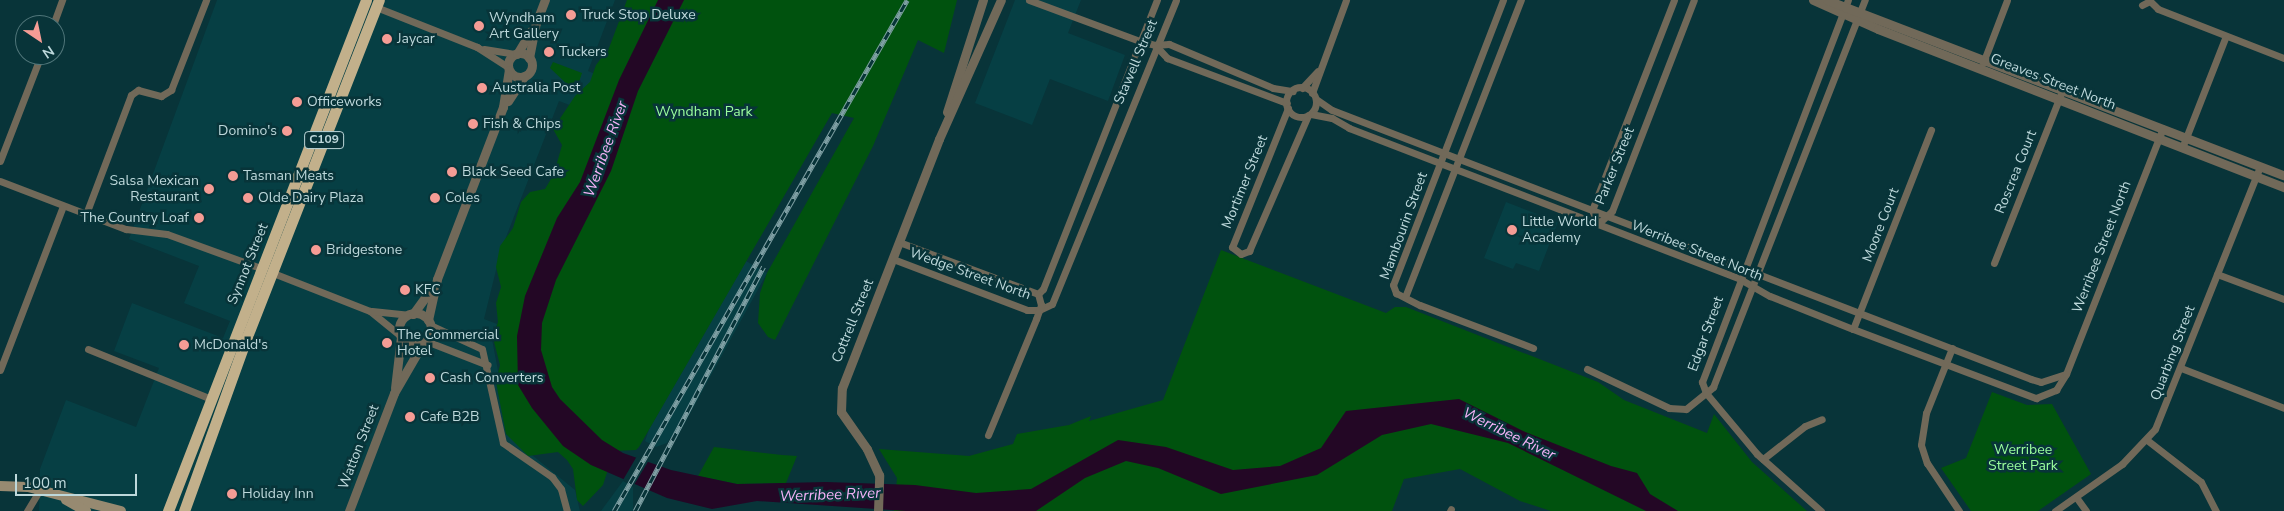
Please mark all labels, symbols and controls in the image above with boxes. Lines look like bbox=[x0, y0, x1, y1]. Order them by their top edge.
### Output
place label: Truck Stop Deluxe bbox=[581, 7, 696, 23]
marker: Truck Stop Deluxe bbox=[565, 9, 577, 21]
place label: Wyndham Art Gallery bbox=[489, 10, 559, 42]
north arrow bbox=[15, 15, 65, 65]
street label: Stawell Street bbox=[1111, 17, 1161, 107]
marker: Wyndham Art Gallery bbox=[473, 20, 485, 32]
place label: Jaycar bbox=[397, 31, 435, 47]
marker: Jaycar bbox=[381, 33, 393, 45]
text: N bbox=[38, 41, 58, 63]
place label: Tuckers bbox=[559, 44, 607, 60]
marker: Tuckers bbox=[543, 46, 555, 58]
street label: Greaves Street North bbox=[1988, 50, 2118, 114]
place label: Australia Post bbox=[492, 80, 580, 96]
marker: Australia Post bbox=[476, 82, 488, 94]
place label: Officeworks bbox=[307, 94, 382, 110]
marker: Officeworks bbox=[291, 96, 303, 108]
water label: Werribee River bbox=[580, 99, 632, 199]
park label: Wyndham Park bbox=[655, 104, 753, 120]
place label: Fish & Chips bbox=[483, 116, 561, 132]
marker: Fish & Chips bbox=[467, 118, 479, 130]
place label: Domino's bbox=[218, 123, 277, 139]
marker: Domino's bbox=[281, 125, 293, 137]
street label: Parker Street bbox=[1592, 125, 1638, 207]
street label: Roscrea Court bbox=[1992, 128, 2040, 216]
road number: C109 bbox=[304, 130, 344, 150]
street label: Mortimer Street bbox=[1219, 133, 1271, 231]
place label: Black Seed Cafe bbox=[462, 164, 564, 180]
marker: Black Seed Cafe bbox=[446, 166, 458, 178]
place label: Tasman Meats bbox=[243, 168, 334, 184]
marker: Tasman Meats bbox=[227, 170, 239, 182]
street label: Mambourin Street bbox=[1377, 170, 1431, 282]
place label: Salsa Mexican Restaurant bbox=[109, 173, 199, 206]
street label: Werribee Street North bbox=[2069, 179, 2135, 315]
marker: Salsa Mexican Restaurant bbox=[203, 183, 215, 195]
street label: Moore Court bbox=[1859, 185, 1903, 265]
place label: Olde Dairy Plaza bbox=[258, 190, 364, 206]
place label: Coles bbox=[445, 190, 480, 206]
marker: Olde Dairy Plaza bbox=[242, 192, 254, 204]
marker: Coles bbox=[429, 192, 441, 204]
place label: The Country Loaf bbox=[81, 210, 189, 226]
marker: The Country Loaf bbox=[193, 212, 205, 224]
place label: Little World Academy bbox=[1522, 214, 1597, 246]
street label: Werribee Street North bbox=[1629, 217, 1765, 285]
street label: Synnot Street bbox=[224, 221, 272, 307]
marker: Little World Academy bbox=[1506, 224, 1518, 236]
place label: Bridgestone bbox=[326, 242, 402, 258]
marker: Bridgestone bbox=[310, 244, 322, 256]
street label: Wedge Street North bbox=[907, 244, 1033, 304]
street label: Cottrell Street bbox=[829, 277, 877, 365]
place label: KFC bbox=[415, 282, 441, 298]
marker: KFC bbox=[399, 284, 411, 296]
street label: Edgar Street bbox=[1685, 294, 1727, 374]
street label: Quarbing Street bbox=[2147, 303, 2199, 403]
place label: The Commercial Hotel bbox=[397, 327, 499, 360]
place label: McDonald's bbox=[194, 337, 268, 353]
marker: The Commercial Hotel bbox=[381, 337, 393, 349]
marker: McDonald's bbox=[178, 339, 190, 351]
place label: Cash Converters bbox=[440, 370, 543, 386]
marker: Cash Converters bbox=[424, 372, 436, 384]
street label: Watton Street bbox=[335, 402, 383, 492]
water label: Werribee River bbox=[1460, 404, 1558, 464]
place label: Cafe B2B bbox=[420, 409, 479, 425]
marker: Cafe B2B bbox=[404, 411, 416, 423]
park label: Werribee Street Park bbox=[1988, 442, 2058, 474]
scale bar bbox=[18, 464, 140, 496]
text: 100 m bbox=[23, 473, 67, 493]
water label: Werribee River bbox=[779, 484, 881, 506]
place label: Holiday Inn bbox=[242, 486, 314, 502]
marker: Holiday Inn bbox=[226, 488, 238, 500]

